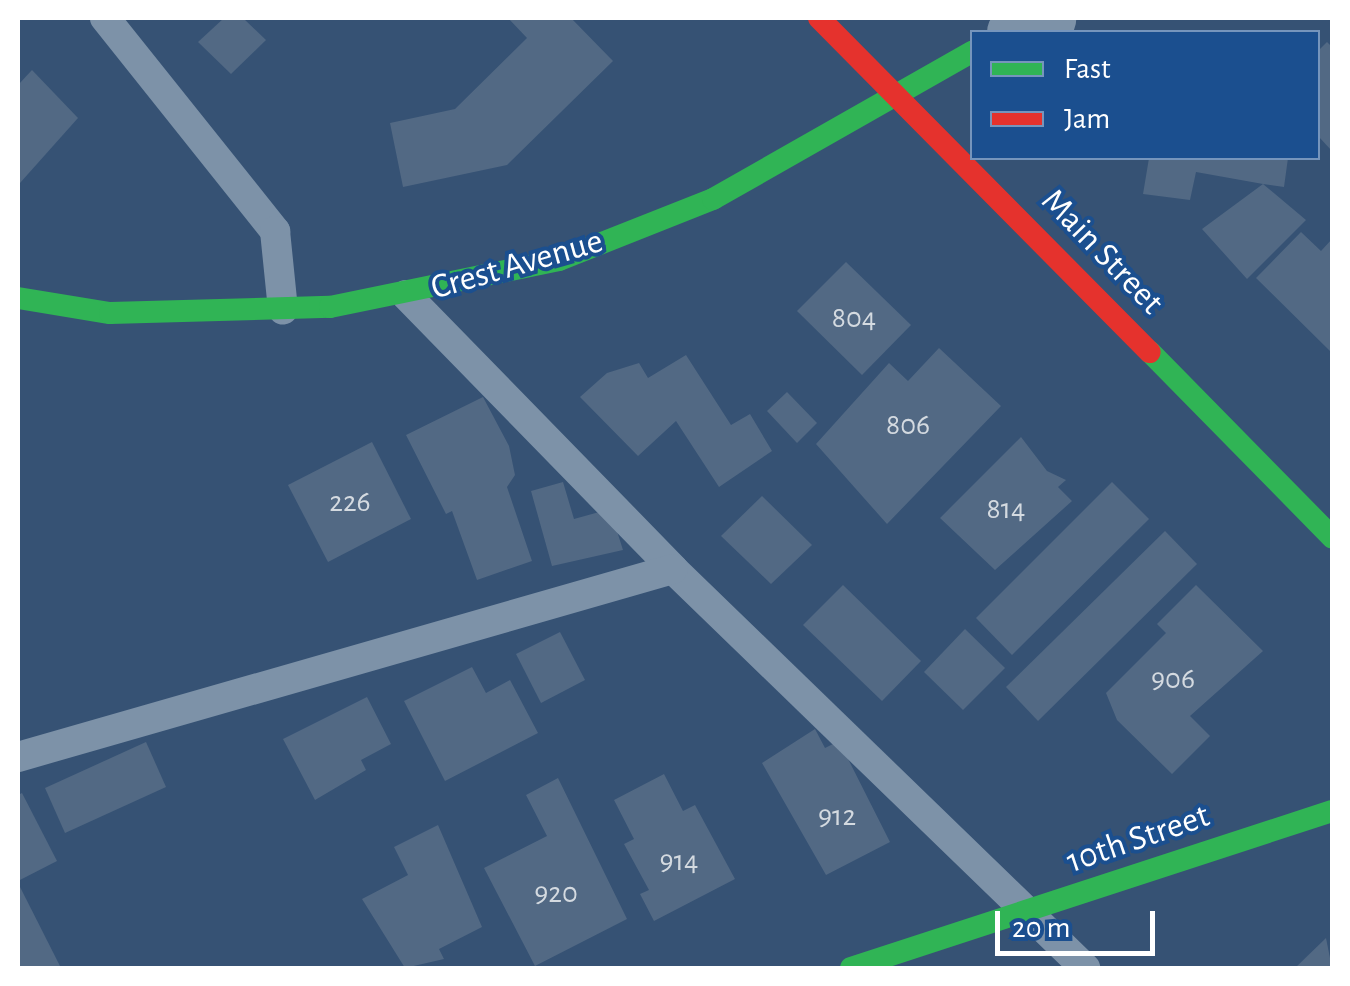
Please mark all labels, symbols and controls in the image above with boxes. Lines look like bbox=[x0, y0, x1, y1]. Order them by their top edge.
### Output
legend bbox=[970, 30, 1320, 160]
text: Fast bbox=[1064, 54, 1111, 84]
text: Jam bbox=[1064, 104, 1110, 134]
street label: Main Street bbox=[1032, 181, 1172, 323]
street label: Crest Avenue bbox=[426, 220, 608, 310]
house number: 804 bbox=[832, 300, 876, 336]
house number: 806 bbox=[886, 407, 930, 443]
house number: 226 bbox=[329, 484, 371, 520]
house number: 814 bbox=[987, 491, 1025, 527]
house number: 906 bbox=[1151, 661, 1195, 697]
street label: 10th Street bbox=[1061, 795, 1215, 883]
house number: 912 bbox=[818, 798, 856, 834]
house number: 914 bbox=[660, 843, 698, 879]
house number: 920 bbox=[534, 875, 578, 911]
scale bar bbox=[1000, 891, 1160, 953]
text: 20 m bbox=[1012, 913, 1070, 943]

